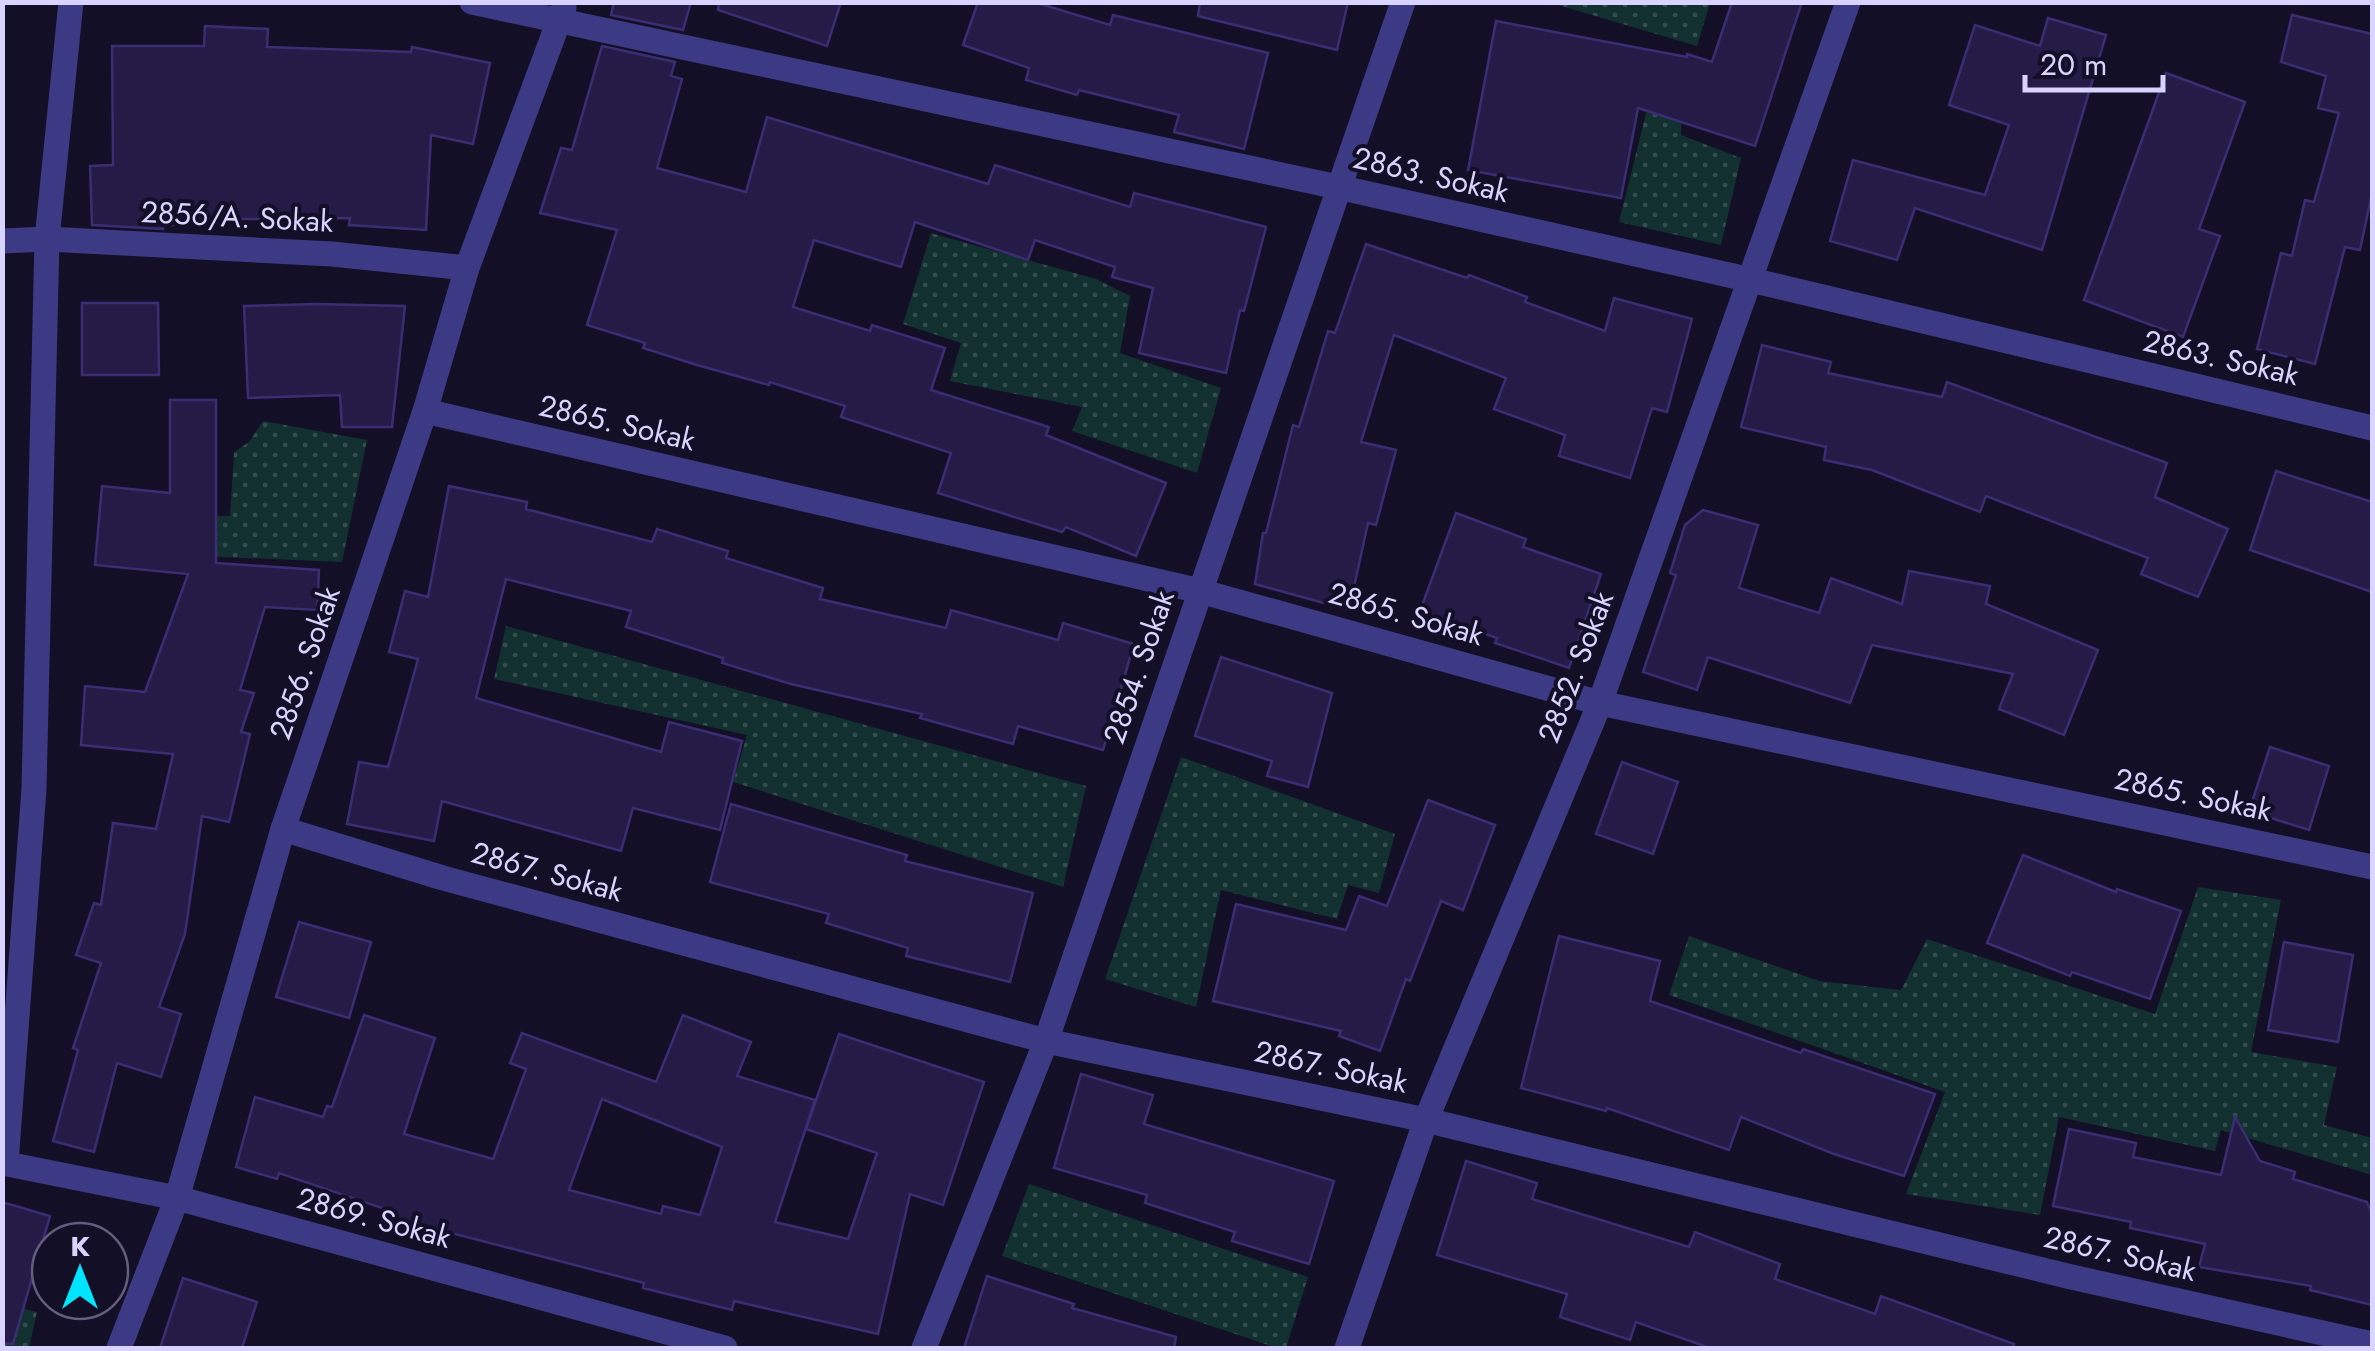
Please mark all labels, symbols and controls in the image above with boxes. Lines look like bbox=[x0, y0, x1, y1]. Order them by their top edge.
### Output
scale bar bbox=[2025, 30, 2162, 92]
text: 20 m bbox=[2040, 43, 2107, 86]
street label: 2863. Sokak bbox=[1349, 136, 1514, 213]
street label: 2856/A. Sokak bbox=[140, 190, 335, 243]
street label: 2863. Sokak bbox=[2139, 319, 2304, 396]
street label: 2865. Sokak bbox=[535, 384, 700, 462]
street label: 2865. Sokak bbox=[1324, 571, 1489, 656]
street label: 2856. Sokak bbox=[258, 580, 351, 745]
street label: 2854. Sokak bbox=[1092, 584, 1185, 749]
street label: 2852. Sokak bbox=[1527, 584, 1624, 749]
street label: 2865. Sokak bbox=[2111, 757, 2276, 832]
street label: 2867. Sokak bbox=[467, 831, 628, 913]
street label: 2867. Sokak bbox=[1251, 1029, 1412, 1104]
street label: 2869. Sokak bbox=[292, 1176, 457, 1259]
street label: 2867. Sokak bbox=[2040, 1215, 2201, 1292]
north arrow bbox=[30, 1221, 130, 1321]
text: K bbox=[70, 1226, 90, 1267]

